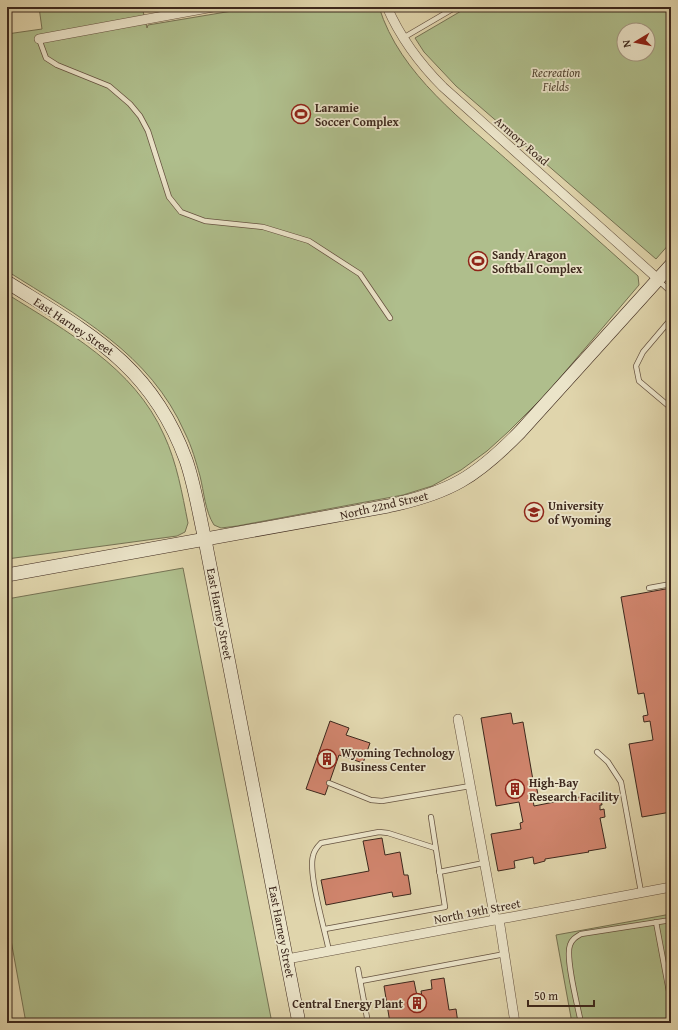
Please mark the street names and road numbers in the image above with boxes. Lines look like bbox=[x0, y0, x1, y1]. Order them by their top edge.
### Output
street label: Armory Road bbox=[491, 113, 553, 170]
street label: East Harney Street bbox=[31, 293, 118, 360]
street label: North 22nd Street bbox=[338, 486, 431, 523]
street label: East Harney Street bbox=[203, 567, 237, 662]
street label: East Harney Street bbox=[265, 885, 299, 980]
street label: North 19th Street bbox=[432, 894, 523, 928]

